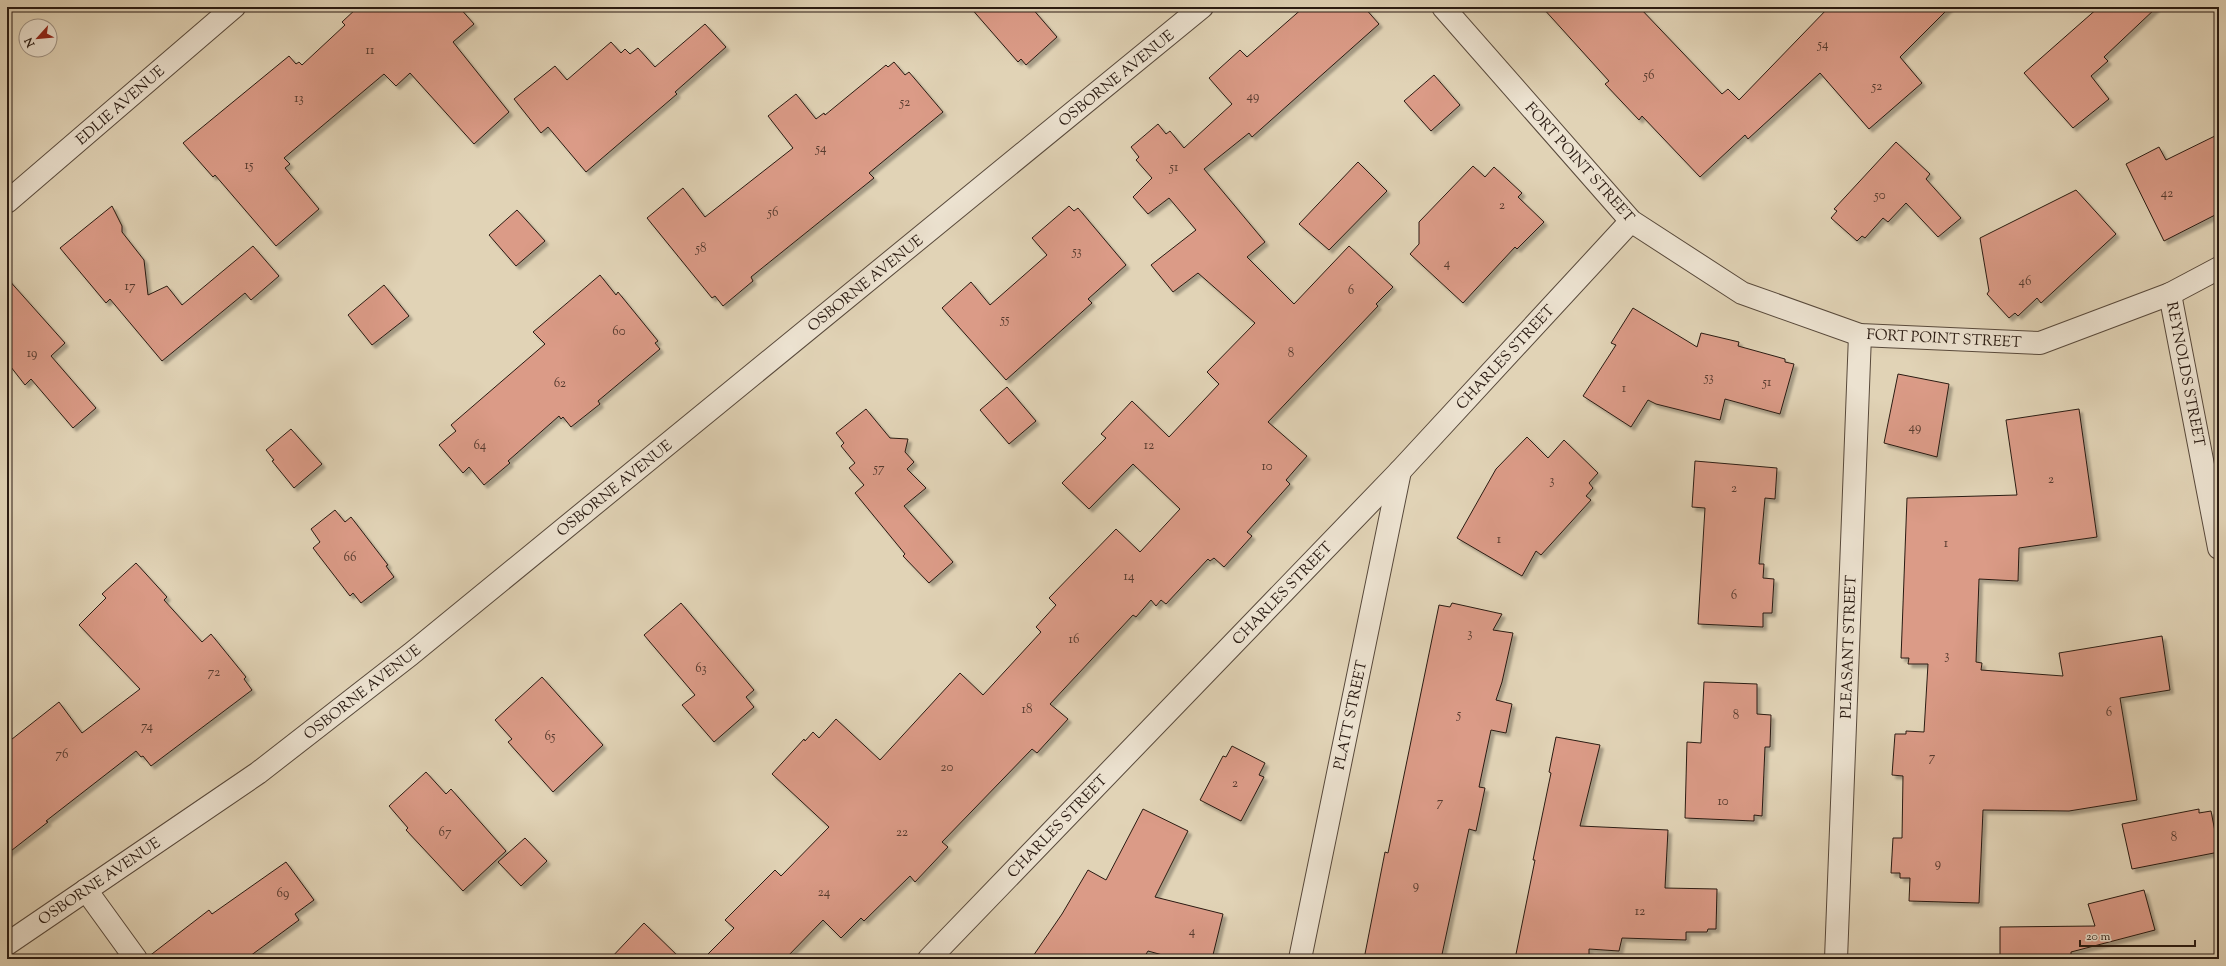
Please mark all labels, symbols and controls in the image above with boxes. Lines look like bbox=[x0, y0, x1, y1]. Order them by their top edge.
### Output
north arrow bbox=[18, 18, 58, 58]
street label: OSBORNE AVENUE bbox=[1055, 26, 1179, 132]
text: N bbox=[21, 34, 40, 51]
house number: 54 bbox=[1817, 36, 1829, 54]
house number: 11 bbox=[366, 42, 375, 60]
street label: EDLIE AVENUE bbox=[72, 62, 170, 151]
house number: 56 bbox=[1643, 67, 1654, 85]
house number: 52 bbox=[1871, 78, 1882, 96]
house number: 49 bbox=[1247, 88, 1259, 106]
house number: 13 bbox=[294, 90, 304, 108]
house number: 52 bbox=[899, 94, 910, 112]
street label: FORT POINT STREET bbox=[1519, 98, 1639, 228]
house number: 54 bbox=[815, 140, 827, 158]
house number: 15 bbox=[245, 157, 254, 175]
house number: 51 bbox=[1169, 159, 1179, 177]
house number: 42 bbox=[2161, 185, 2173, 203]
house number: 50 bbox=[1873, 187, 1886, 205]
house number: 2 bbox=[1499, 197, 1505, 215]
house number: 56 bbox=[767, 204, 778, 222]
street label: OSBORNE AVENUE bbox=[804, 231, 928, 337]
house number: 58 bbox=[695, 240, 706, 258]
house number: 53 bbox=[1071, 243, 1082, 261]
house number: 4 bbox=[1444, 255, 1451, 273]
house number: 46 bbox=[2019, 273, 2031, 291]
house number: 17 bbox=[125, 278, 136, 296]
house number: 6 bbox=[1348, 282, 1354, 300]
street label: REYNOLDS STREET bbox=[2160, 300, 2209, 449]
street label: CHARLES STREET bbox=[1452, 301, 1560, 415]
house number: 55 bbox=[999, 311, 1010, 329]
house number: 60 bbox=[612, 323, 626, 341]
street label: FORT POINT STREET bbox=[1866, 325, 2022, 354]
house number: 19 bbox=[27, 345, 37, 363]
house number: 8 bbox=[1288, 345, 1294, 363]
house number: 53 bbox=[1703, 369, 1714, 387]
house number: 51 bbox=[1762, 374, 1772, 392]
house number: 62 bbox=[554, 375, 566, 393]
house number: 1 bbox=[1622, 380, 1627, 398]
house number: 49 bbox=[1909, 419, 1921, 437]
street label: OSBORNE AVENUE bbox=[553, 436, 677, 542]
house number: 64 bbox=[474, 437, 487, 455]
house number: 12 bbox=[1144, 437, 1154, 455]
house number: 10 bbox=[1261, 458, 1273, 476]
house number: 57 bbox=[873, 460, 885, 478]
house number: 2 bbox=[2048, 471, 2054, 489]
house number: 3 bbox=[1549, 472, 1555, 490]
house number: 2 bbox=[1731, 480, 1737, 498]
house number: 1 bbox=[1497, 531, 1502, 549]
house number: 1 bbox=[1944, 535, 1949, 553]
street label: CHARLES STREET bbox=[1228, 537, 1338, 650]
house number: 66 bbox=[344, 549, 356, 567]
house number: 14 bbox=[1124, 568, 1135, 586]
street label: PLEASANT STREET bbox=[1836, 574, 1863, 719]
house number: 6 bbox=[1731, 587, 1737, 605]
house number: 3 bbox=[1467, 625, 1473, 643]
house number: 16 bbox=[1069, 631, 1079, 649]
street label: OSBORNE AVENUE bbox=[300, 641, 426, 746]
house number: 3 bbox=[1944, 647, 1950, 665]
street label: PLATT STREET bbox=[1330, 658, 1373, 772]
house number: 63 bbox=[695, 660, 707, 678]
house number: 72 bbox=[208, 664, 220, 682]
house number: 18 bbox=[1022, 701, 1032, 719]
house number: 6 bbox=[2106, 704, 2112, 722]
house number: 5 bbox=[1456, 706, 1462, 724]
house number: 8 bbox=[1733, 707, 1739, 725]
house number: 74 bbox=[141, 718, 154, 736]
house number: 65 bbox=[545, 728, 556, 746]
house number: 76 bbox=[56, 746, 68, 764]
house number: 7 bbox=[1929, 749, 1936, 767]
house number: 20 bbox=[941, 759, 954, 777]
street label: CHARLES STREET bbox=[1003, 770, 1113, 883]
house number: 2 bbox=[1232, 775, 1238, 793]
house number: 10 bbox=[1717, 793, 1729, 811]
house number: 7 bbox=[1437, 794, 1444, 812]
house number: 67 bbox=[439, 824, 452, 842]
house number: 22 bbox=[896, 824, 908, 842]
house number: 8 bbox=[2171, 829, 2177, 847]
street label: OSBORNE AVENUE bbox=[34, 833, 165, 931]
house number: 9 bbox=[1935, 855, 1941, 873]
house number: 9 bbox=[1413, 877, 1419, 895]
house number: 24 bbox=[818, 884, 831, 902]
house number: 69 bbox=[277, 885, 289, 903]
house number: 12 bbox=[1635, 903, 1645, 921]
scale bar bbox=[2080, 922, 2195, 948]
house number: 4 bbox=[1189, 923, 1196, 941]
text: 20 m bbox=[2086, 928, 2111, 946]

